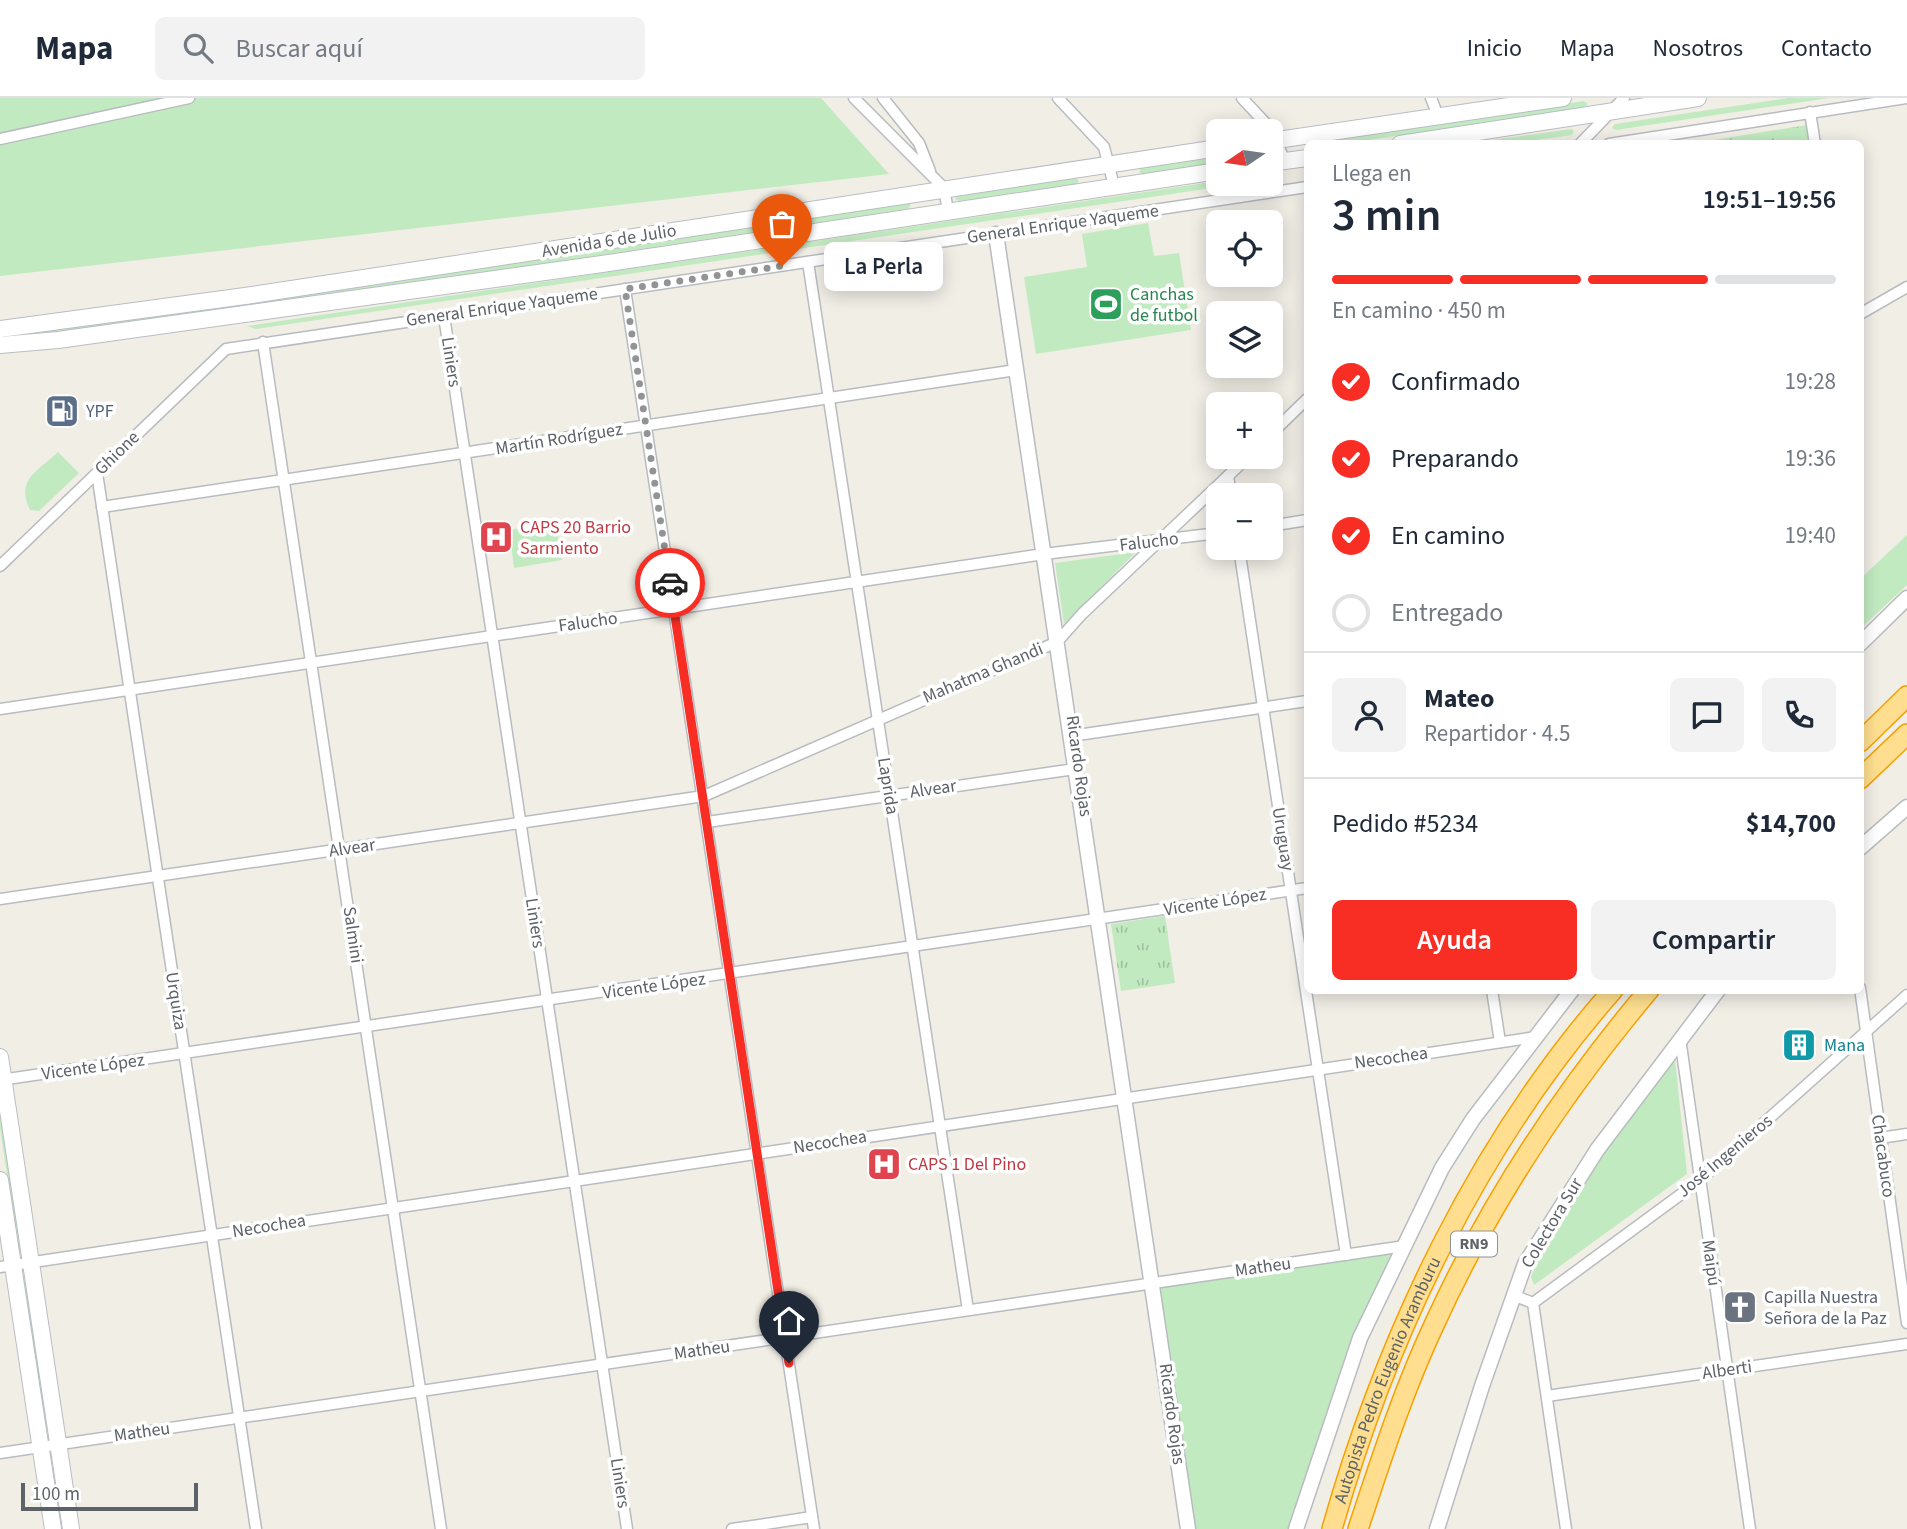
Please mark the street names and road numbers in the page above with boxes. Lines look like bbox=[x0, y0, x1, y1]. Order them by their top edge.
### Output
street label: General Enrique Yaqueme bbox=[966, 198, 1160, 250]
street label: Avenida 6 de Julio bbox=[540, 218, 678, 264]
street label: General Enrique Yaqueme bbox=[405, 281, 599, 333]
street label: Liniers bbox=[435, 335, 467, 389]
street label: Martín Rodríguez bbox=[494, 417, 625, 461]
street label: Ghione bbox=[89, 425, 145, 481]
street label: Falucho bbox=[1118, 526, 1180, 558]
street label: Falucho bbox=[557, 605, 619, 639]
street label: Mahatma Ghandi bbox=[919, 636, 1047, 710]
street label: Ricardo Rojas bbox=[1060, 714, 1098, 818]
street label: Laprida bbox=[871, 756, 905, 816]
street label: Alvear bbox=[908, 773, 959, 805]
street label: Uruguay bbox=[1266, 805, 1300, 873]
street label: Alvear bbox=[327, 832, 378, 864]
street label: Vicente López bbox=[1162, 882, 1268, 922]
street label: Liniers bbox=[519, 896, 551, 950]
street label: Salmini bbox=[337, 905, 369, 965]
street label: Vicente López bbox=[601, 966, 707, 1006]
street label: Urquiza bbox=[159, 970, 193, 1032]
street label: Necochea bbox=[1353, 1040, 1429, 1076]
street label: Vicente López bbox=[40, 1047, 146, 1087]
street label: José Ingenieros bbox=[1672, 1109, 1778, 1203]
street label: Chacabuco bbox=[1865, 1113, 1901, 1199]
street label: Necochea bbox=[792, 1124, 868, 1160]
street label: Colectora Sur bbox=[1515, 1172, 1589, 1273]
street label: Necochea bbox=[231, 1208, 307, 1244]
road number: RN9 bbox=[1451, 1232, 1497, 1256]
street label: Maipú bbox=[1695, 1238, 1727, 1288]
street label: Matheu bbox=[1233, 1251, 1293, 1283]
street label: Autopista Pedro Eugenio Aramburu bbox=[1328, 1252, 1447, 1506]
street label: Matheu bbox=[672, 1334, 732, 1366]
street label: Alberti bbox=[1700, 1354, 1754, 1386]
street label: Ricardo Rojas bbox=[1153, 1362, 1191, 1466]
street label: Matheu bbox=[112, 1416, 172, 1448]
street label: Liniers bbox=[604, 1456, 636, 1510]

